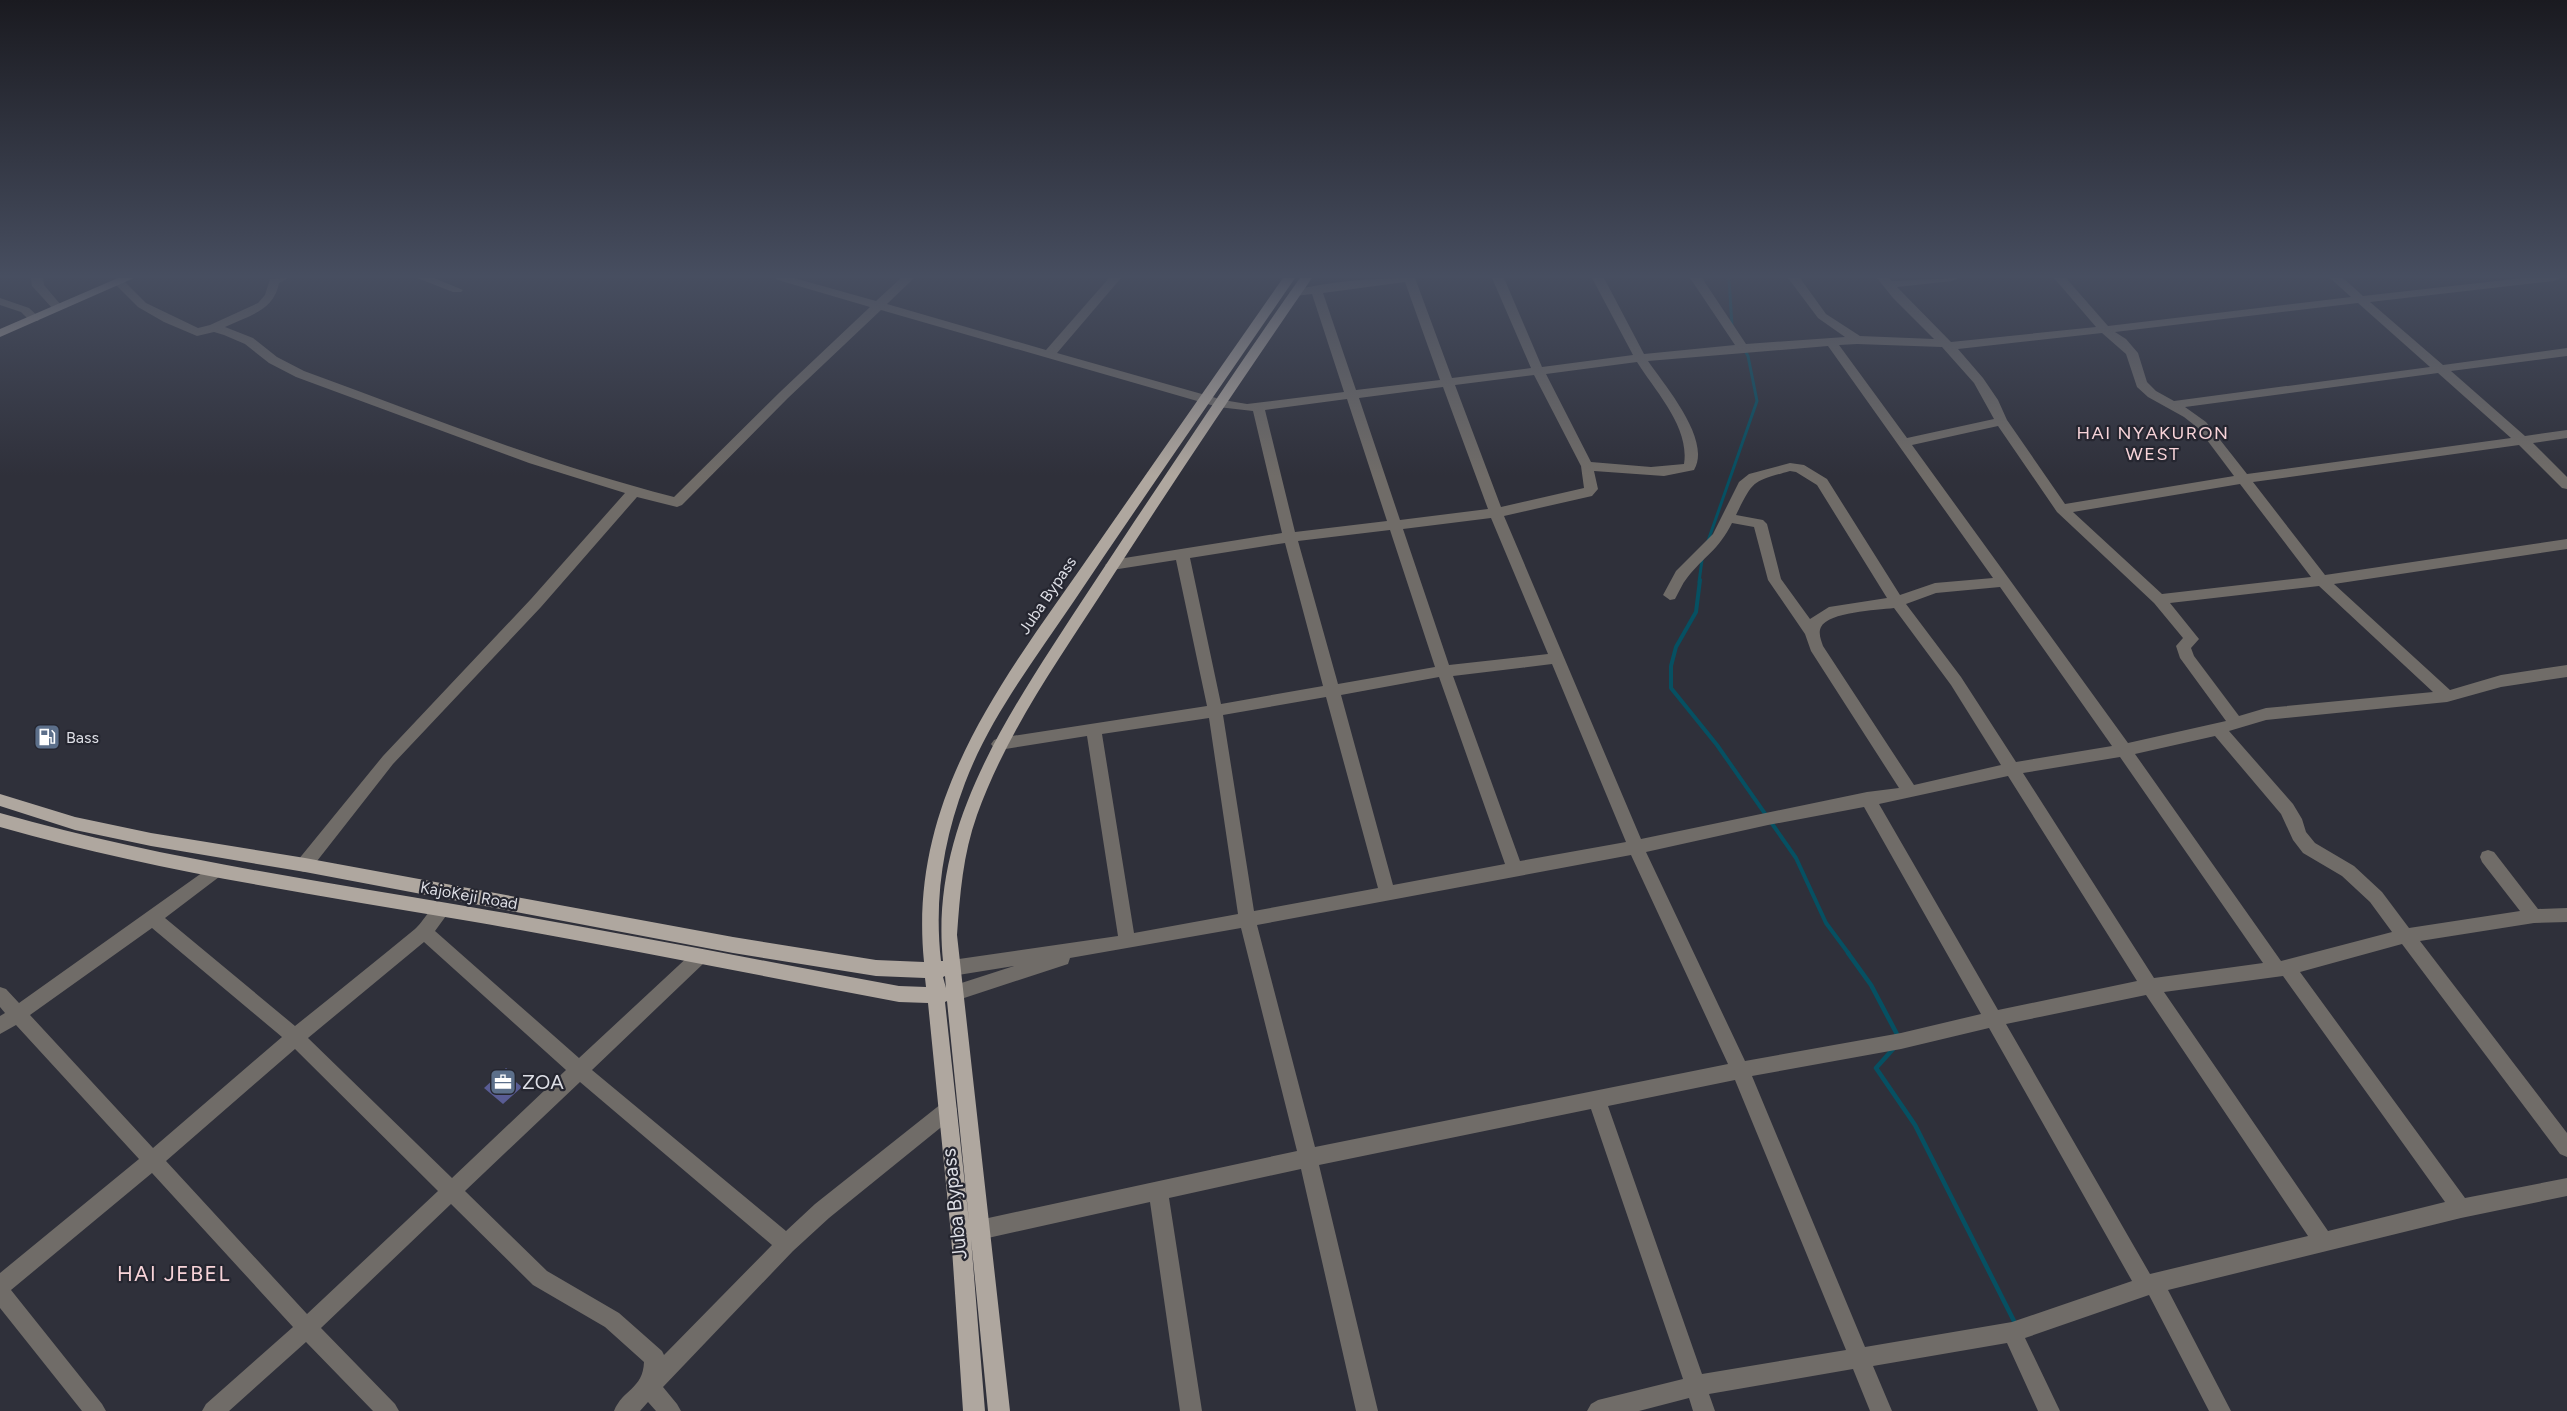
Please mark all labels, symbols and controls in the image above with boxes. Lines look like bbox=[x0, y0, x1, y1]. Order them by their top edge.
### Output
district label: HAI NYAKURON WEST bbox=[2077, 422, 2229, 465]
street label: Juba Bypass bbox=[1015, 553, 1080, 638]
fuel station icon: Bass bbox=[32, 722, 62, 752]
place label: Bass bbox=[66, 728, 99, 747]
street label: KajoKeji Road bbox=[419, 878, 519, 913]
office icon: ZOA bbox=[488, 1067, 518, 1097]
place label: ZOA bbox=[522, 1070, 564, 1094]
street label: Juba Bypass bbox=[936, 1147, 972, 1261]
district label: HAI JEBEL bbox=[117, 1261, 231, 1286]

